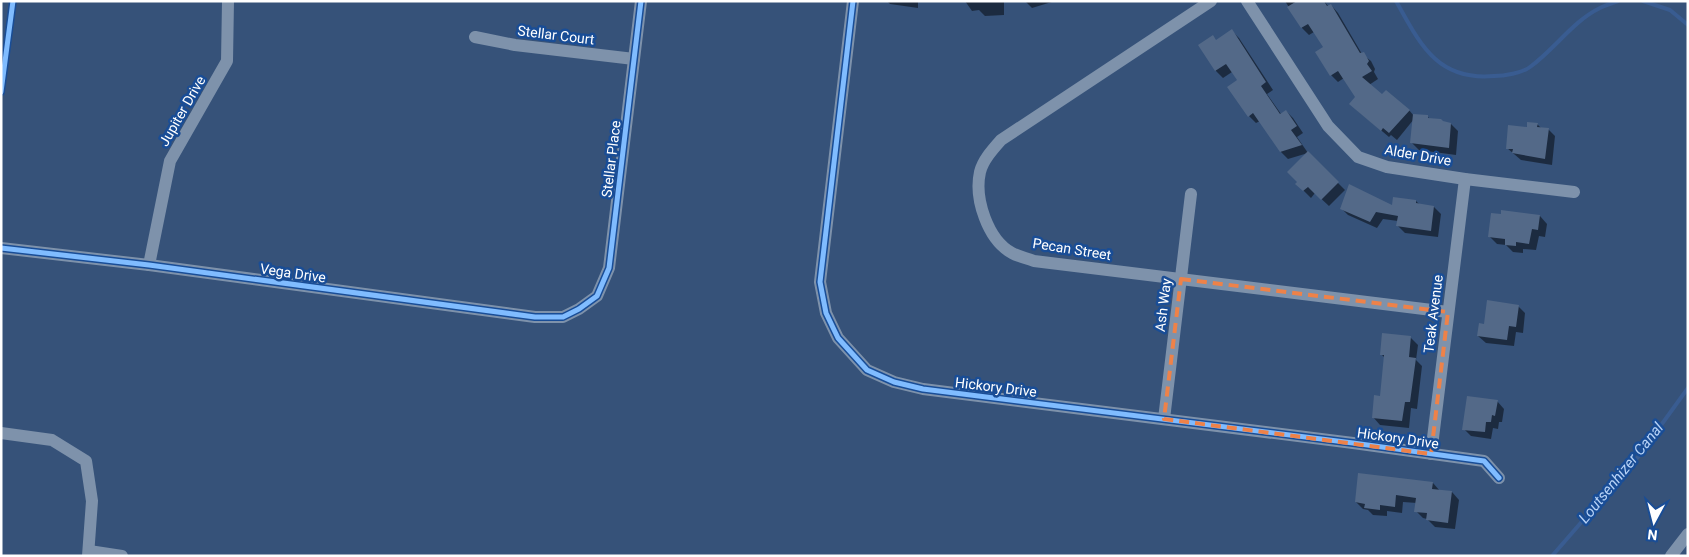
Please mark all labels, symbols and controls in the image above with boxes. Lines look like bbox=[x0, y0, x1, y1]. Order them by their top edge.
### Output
street label: Stellar Court bbox=[517, 22, 596, 48]
street label: Jupiter Drive bbox=[155, 73, 209, 149]
street label: Stellar Place bbox=[598, 120, 624, 198]
street label: Alder Drive bbox=[1383, 141, 1453, 169]
street label: Pecan Street bbox=[1032, 235, 1113, 263]
street label: Vega Drive bbox=[259, 260, 327, 286]
street label: Teak Avenue bbox=[1420, 274, 1446, 354]
street label: Ash Way bbox=[1152, 277, 1174, 333]
street label: Hickory Drive bbox=[954, 374, 1038, 400]
water label: Loutsenhizer Canal bbox=[1575, 419, 1667, 527]
street label: Hickory Drive bbox=[1356, 424, 1440, 452]
north arrow bbox=[1629, 497, 1679, 547]
text: N bbox=[1647, 526, 1658, 543]

